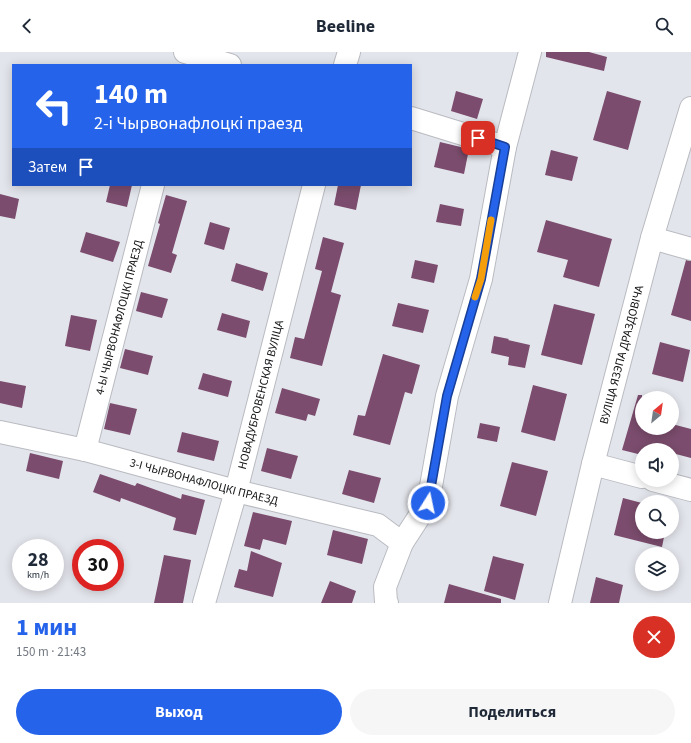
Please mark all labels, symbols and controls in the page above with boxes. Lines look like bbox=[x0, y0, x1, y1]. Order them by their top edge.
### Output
text: Beeline bbox=[316, 14, 375, 39]
icon: back bbox=[16, 15, 38, 37]
icon: search bbox=[653, 15, 675, 37]
text: 140 m bbox=[94, 74, 168, 114]
icon: left bbox=[28, 80, 80, 132]
text: 2-і Чырвонафлоцкі праезд bbox=[94, 111, 303, 136]
pin bbox=[461, 121, 495, 155]
icon: arrive bbox=[467, 127, 489, 149]
icon: arrive bbox=[75, 156, 97, 178]
text: Затем bbox=[28, 157, 67, 178]
street label: 4-Ы ЧЫРВОНАФЛОЦКІ ПРАЕЗД bbox=[92, 238, 148, 397]
street label: ВУЛІЦА ЯЗЭПА ДРАЗДОВІЧА bbox=[596, 283, 648, 426]
street label: НОВАДУБРОВЕНСКАЯ ВУЛІЦА bbox=[234, 318, 288, 471]
north arrow bbox=[635, 391, 679, 435]
map controls bbox=[635, 391, 679, 591]
button: sound bbox=[635, 443, 679, 487]
street label: 3-І ЧЫРВОНАФЛОЦКІ ПРАЕЗД bbox=[128, 455, 280, 510]
position arrow bbox=[407, 482, 449, 524]
button: search bbox=[635, 495, 679, 539]
speed limit sign: 30 bbox=[72, 539, 124, 591]
text: 28 bbox=[27, 546, 49, 574]
button: layers bbox=[635, 547, 679, 591]
text: km/h bbox=[27, 568, 49, 582]
text: 1 мин bbox=[16, 610, 77, 645]
button: close bbox=[633, 616, 675, 658]
text: 150 m · 21:43 bbox=[16, 643, 86, 661]
button: Выход bbox=[16, 689, 342, 735]
button: Поделиться bbox=[350, 689, 675, 735]

